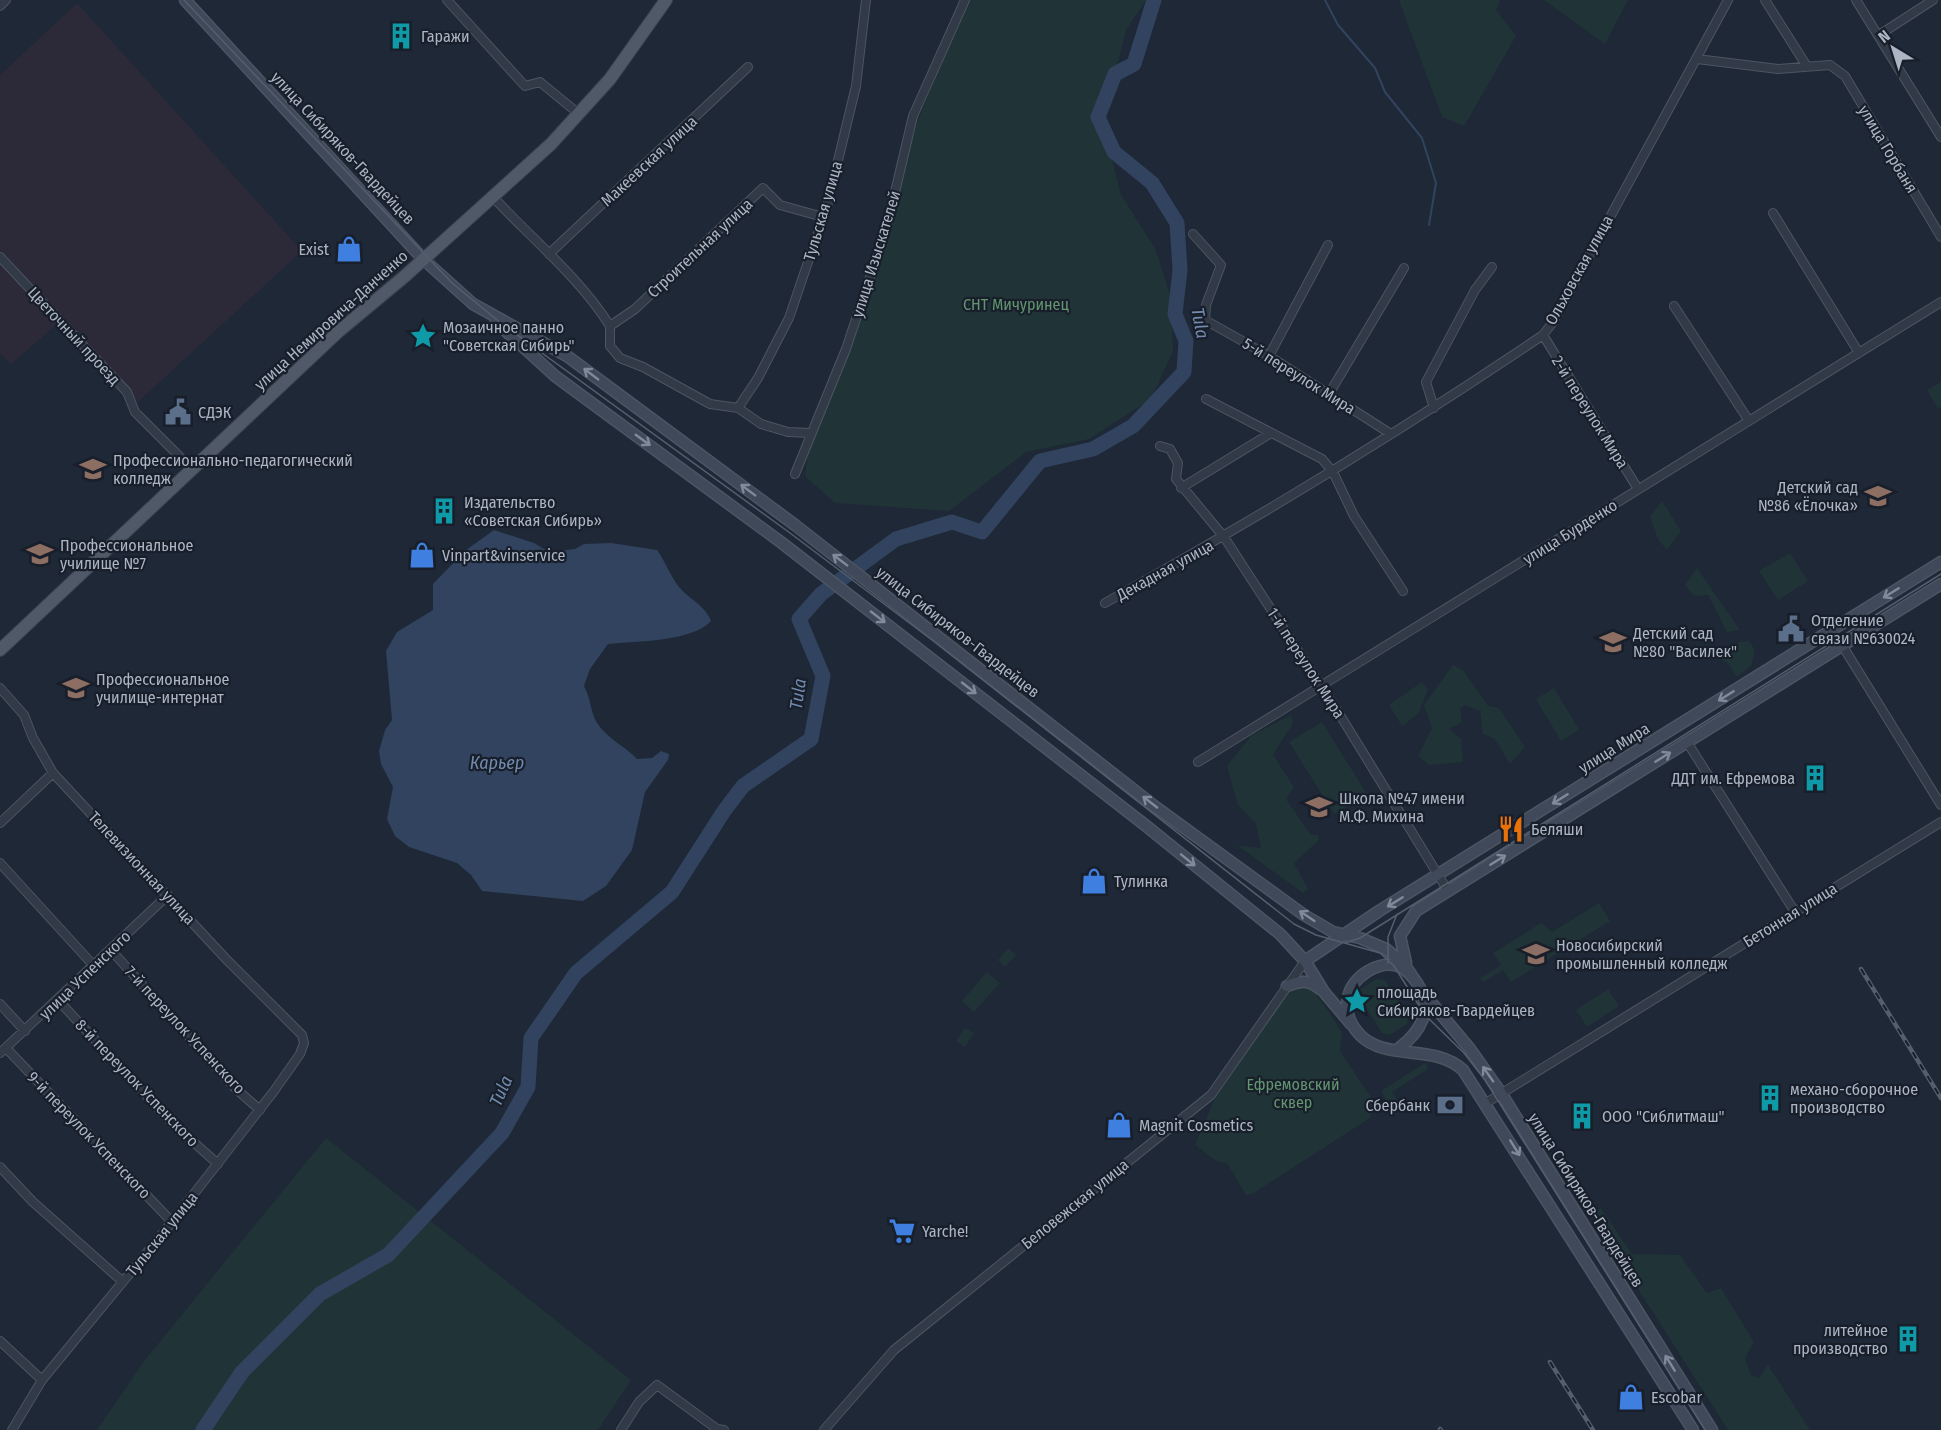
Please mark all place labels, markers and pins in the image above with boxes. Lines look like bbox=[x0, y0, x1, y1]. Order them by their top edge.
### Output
building icon: Гаражи bbox=[386, 21, 416, 51]
place label: Гаражи bbox=[421, 27, 470, 46]
shop icon: Exist bbox=[334, 234, 364, 264]
place label: Exist bbox=[298, 240, 330, 259]
place label: Мозаичное панно "Советская Сибирь" bbox=[443, 318, 575, 355]
place icon: Мозаичное панно "Советская Сибирь" bbox=[408, 321, 438, 351]
public building icon: СДЭК bbox=[163, 397, 193, 427]
place label: СДЭК bbox=[198, 403, 232, 422]
place label: Профессионально-педагогический колледж bbox=[113, 451, 353, 488]
school or university icon: Профессионально-педагогический колледж bbox=[78, 454, 108, 484]
place label: Детский сад №86 «Ёлочка» bbox=[1758, 478, 1858, 515]
school or university icon: Детский сад №86 «Ёлочка» bbox=[1863, 481, 1893, 511]
place label: Издательство «Советская Сибирь» bbox=[464, 493, 602, 530]
building icon: Издательство «Советская Сибирь» bbox=[429, 496, 459, 526]
place label: Профессиональное училище №7 bbox=[60, 536, 194, 573]
school or university icon: Профессиональное училище №7 bbox=[25, 539, 55, 569]
shop icon: Vinpart&vinservice bbox=[407, 540, 437, 570]
place label: Vinpart&vinservice bbox=[442, 546, 566, 565]
place label: Отделение связи №630024 bbox=[1811, 611, 1916, 648]
public building icon: Отделение связи №630024 bbox=[1776, 614, 1806, 644]
place label: Детский сад №80 "Василек" bbox=[1632, 624, 1737, 661]
school or university icon: Детский сад №80 "Василек" bbox=[1598, 627, 1628, 657]
place label: Профессиональное училище-интернат bbox=[96, 670, 230, 707]
school or university icon: Профессиональное училище-интернат bbox=[61, 673, 91, 703]
building icon: ДДТ им. Ефремова bbox=[1800, 763, 1830, 793]
place label: ДДТ им. Ефремова bbox=[1670, 769, 1795, 788]
place label: Школа №47 имени М.Ф. Михина bbox=[1339, 789, 1465, 826]
school or university icon: Школа №47 имени М.Ф. Михина bbox=[1304, 792, 1334, 822]
restaurant icon: Беляши bbox=[1496, 814, 1526, 844]
place label: Беляши bbox=[1531, 820, 1583, 839]
shop icon: Тулинка bbox=[1079, 866, 1109, 896]
place label: Тулинка bbox=[1114, 872, 1168, 891]
place label: Новосибирский промышленный колледж bbox=[1556, 936, 1728, 973]
school or university icon: Новосибирский промышленный колледж bbox=[1521, 939, 1551, 969]
place label: площадь Сибиряков-Гвардейцев bbox=[1377, 983, 1535, 1020]
place icon: площадь Сибиряков-Гвардейцев bbox=[1342, 986, 1372, 1016]
place label: механо-сборочное производство bbox=[1790, 1080, 1918, 1117]
building icon: механо-сборочное производство bbox=[1755, 1083, 1785, 1113]
bank icon: Сбербанк bbox=[1435, 1090, 1465, 1120]
place label: Сбербанк bbox=[1365, 1096, 1430, 1115]
building icon: ООО "Сиблитмаш" bbox=[1567, 1101, 1597, 1131]
place label: ООО "Сиблитмаш" bbox=[1602, 1107, 1725, 1126]
shop icon: Magnit Cosmetics bbox=[1104, 1110, 1134, 1140]
place label: Magnit Cosmetics bbox=[1139, 1116, 1253, 1135]
supermarket icon: Yarche! bbox=[887, 1216, 917, 1246]
place label: Yarche! bbox=[922, 1222, 969, 1241]
place label: литейное производство bbox=[1793, 1321, 1888, 1358]
building icon: литейное производство bbox=[1893, 1324, 1923, 1354]
shop icon: Escobar bbox=[1616, 1382, 1646, 1412]
place label: Escobar bbox=[1651, 1388, 1702, 1407]

